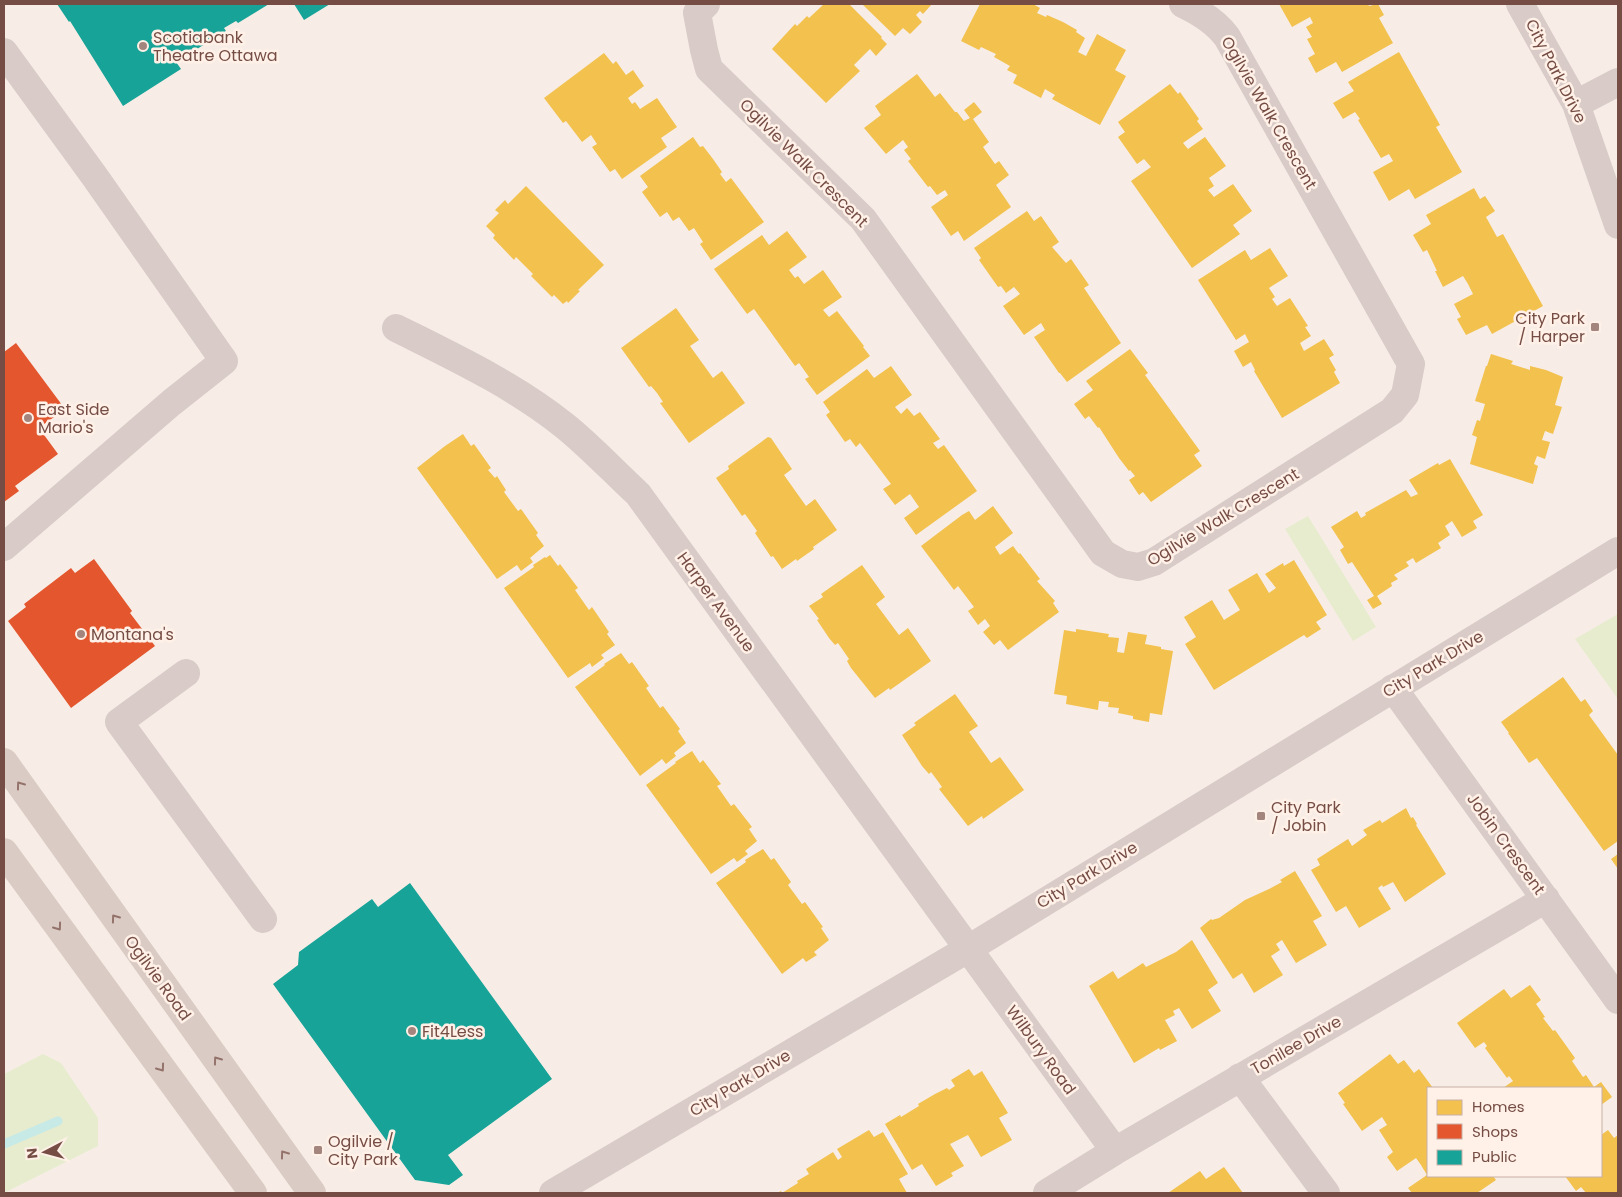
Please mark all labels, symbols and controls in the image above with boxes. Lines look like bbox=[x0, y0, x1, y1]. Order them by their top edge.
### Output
street label: City Park Drive bbox=[1520, 15, 1592, 127]
place label: Scotiabank Theatre Ottawa bbox=[153, 26, 278, 67]
street label: Ogilvie Walk Crescent bbox=[1216, 32, 1322, 194]
marker: Scotiabank Theatre Ottawa bbox=[137, 40, 149, 52]
street label: Ogilvie Walk Crescent bbox=[735, 94, 874, 233]
place label: City Park / Harper bbox=[1515, 307, 1586, 348]
marker: City Park / Harper bbox=[1589, 321, 1601, 333]
place label: East Side Mario's bbox=[38, 398, 110, 439]
marker: East Side Mario's bbox=[22, 412, 34, 424]
street label: Ogilvie Walk Crescent bbox=[1143, 462, 1303, 572]
street label: Harper Avenue bbox=[672, 547, 760, 657]
place label: Montana's bbox=[91, 623, 174, 646]
street label: City Park Drive bbox=[1378, 625, 1488, 703]
marker: Montana's bbox=[75, 628, 87, 640]
one-way arrow bbox=[17, 782, 26, 791]
street label: Jobin Crescent bbox=[1461, 789, 1551, 900]
place label: City Park / Jobin bbox=[1271, 796, 1341, 837]
marker: City Park / Jobin bbox=[1255, 810, 1267, 822]
street label: City Park Drive bbox=[1032, 836, 1142, 914]
one-way arrow bbox=[112, 914, 121, 923]
one-way arrow bbox=[52, 921, 61, 931]
street label: Ogilvie Road bbox=[119, 931, 197, 1025]
street label: Wilbury Road bbox=[1001, 1001, 1081, 1099]
street label: Tonilee Drive bbox=[1246, 1010, 1346, 1080]
place label: Fit4Less bbox=[422, 1020, 483, 1043]
marker: Fit4Less bbox=[406, 1025, 418, 1037]
street label: City Park Drive bbox=[685, 1044, 795, 1122]
one-way arrow bbox=[214, 1056, 223, 1066]
one-way arrow bbox=[155, 1062, 164, 1072]
legend bbox=[1427, 1087, 1602, 1177]
text: Homes bbox=[1472, 1096, 1525, 1117]
text: Shops bbox=[1472, 1121, 1518, 1142]
north arrow bbox=[20, 1127, 70, 1177]
place label: Ogilvie / City Park bbox=[328, 1130, 398, 1171]
marker: Ogilvie / City Park bbox=[312, 1144, 324, 1156]
text: Public bbox=[1472, 1146, 1517, 1167]
text: N bbox=[22, 1147, 43, 1160]
one-way arrow bbox=[281, 1151, 289, 1160]

